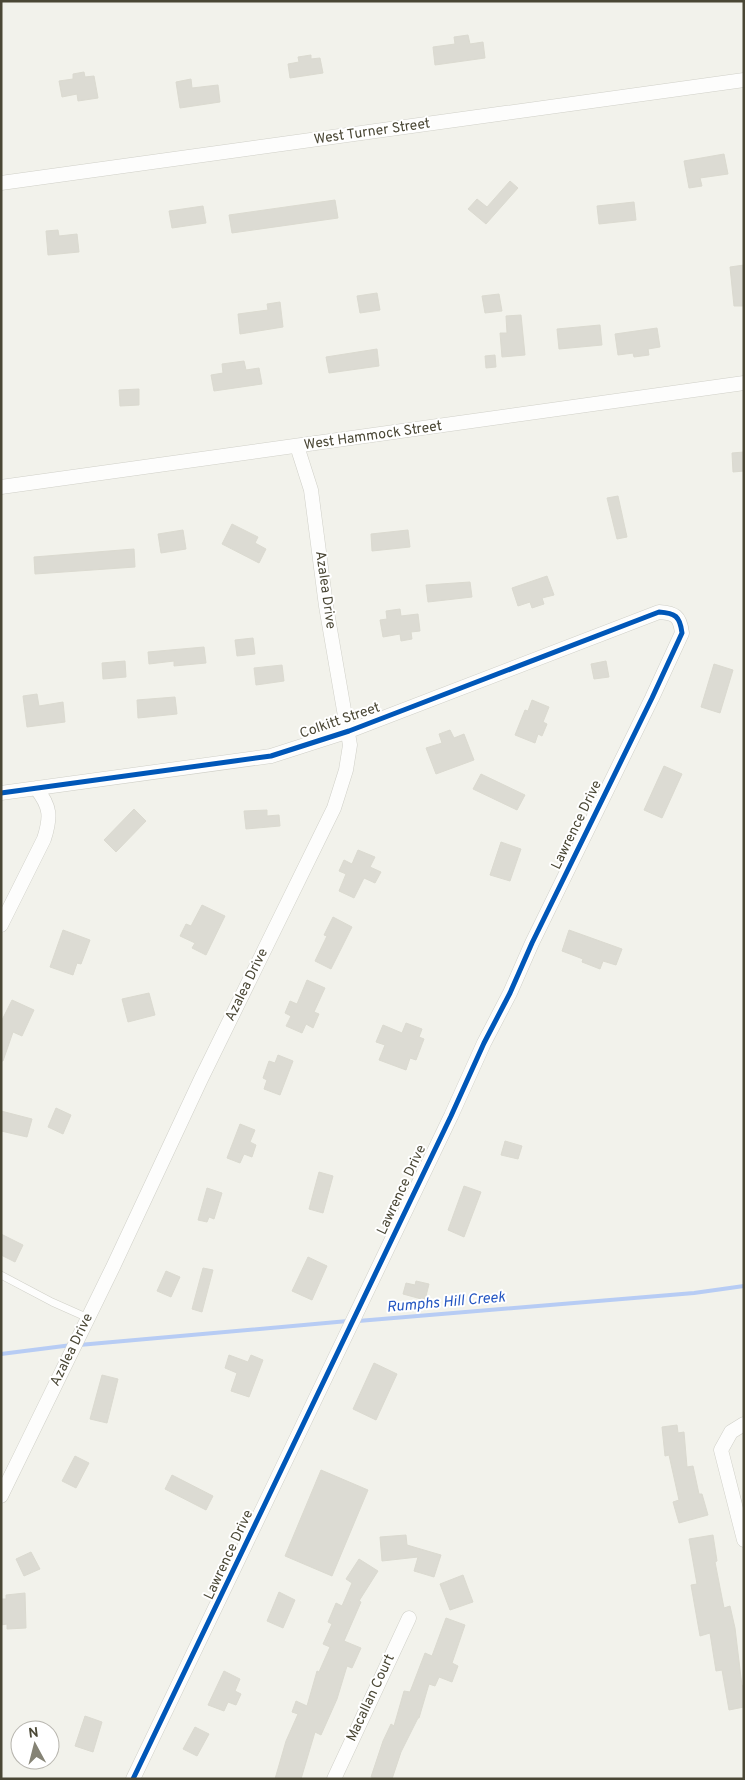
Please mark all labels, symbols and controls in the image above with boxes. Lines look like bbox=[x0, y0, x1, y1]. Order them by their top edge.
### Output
street label: West Turner Street bbox=[313, 115, 431, 149]
street label: West Hammock Street bbox=[303, 418, 443, 454]
street label: Azalea Drive bbox=[311, 550, 339, 630]
street label: Colkitt Street bbox=[298, 699, 382, 743]
street label: Lawrence Drive bbox=[548, 778, 606, 872]
street label: Azalea Drive bbox=[222, 946, 272, 1024]
street label: Lawrence Drive bbox=[374, 1142, 430, 1238]
water label: Rumphs Hill Creek bbox=[386, 1288, 507, 1318]
street label: Azalea Drive bbox=[47, 1311, 97, 1389]
street label: Lawrence Drive bbox=[201, 1507, 257, 1603]
street label: Macallan Court bbox=[343, 1652, 399, 1744]
north arrow bbox=[10, 1720, 60, 1770]
text: N bbox=[28, 1725, 40, 1743]

